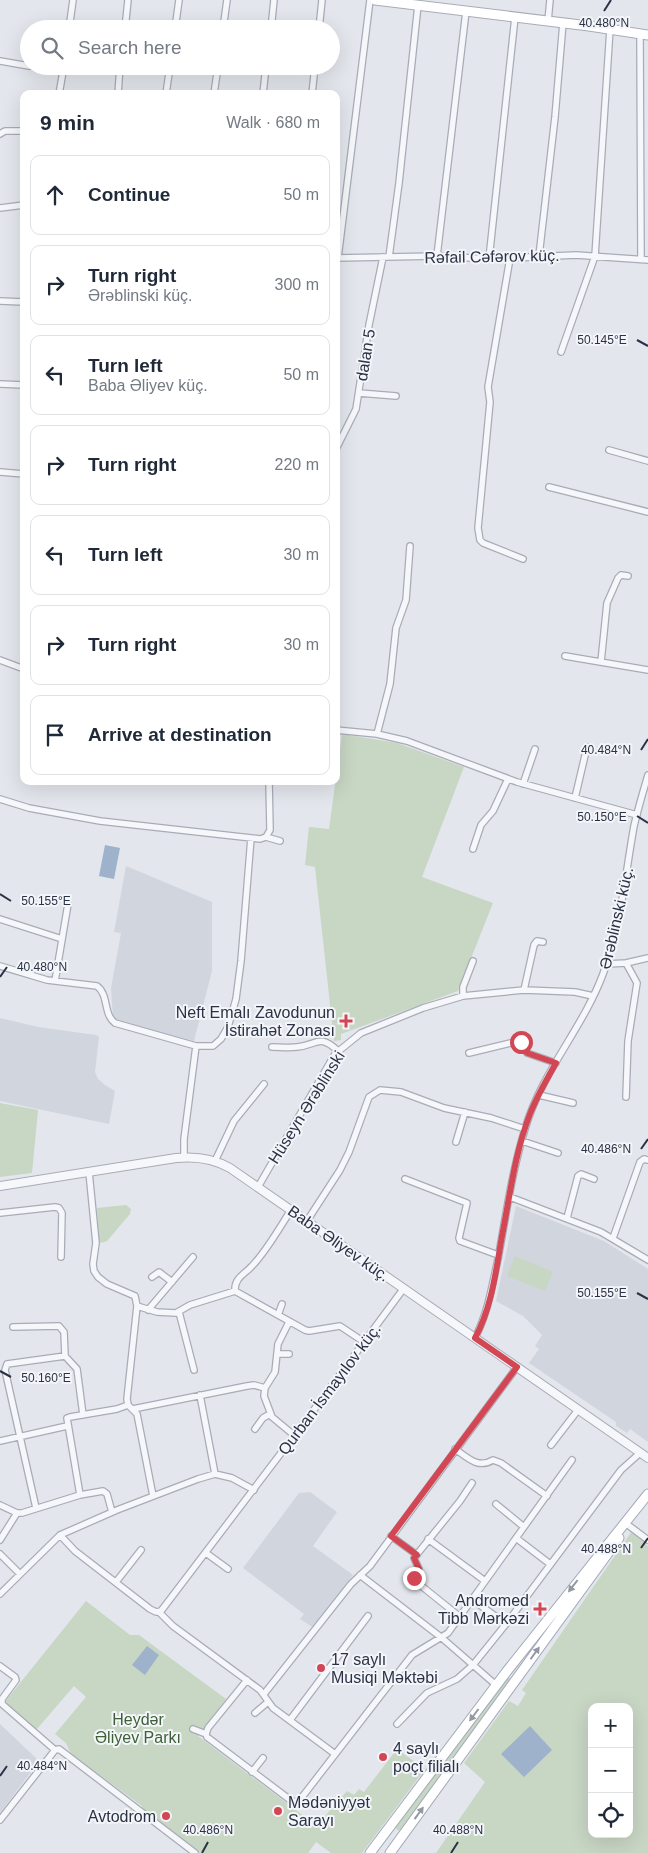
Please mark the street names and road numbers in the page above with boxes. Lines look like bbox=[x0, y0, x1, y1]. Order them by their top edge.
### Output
street label: Rəfail Cəfərov küç. bbox=[424, 247, 560, 266]
street label: dalan 5 bbox=[353, 328, 378, 382]
street label: Ərəblinski küç. bbox=[596, 865, 637, 971]
street label: Hüseyn Ərəblinski bbox=[265, 1048, 348, 1167]
street label: Baba Əliyev küç. bbox=[285, 1202, 393, 1285]
street label: Qurban İsmayılov küç. bbox=[274, 1320, 384, 1458]

